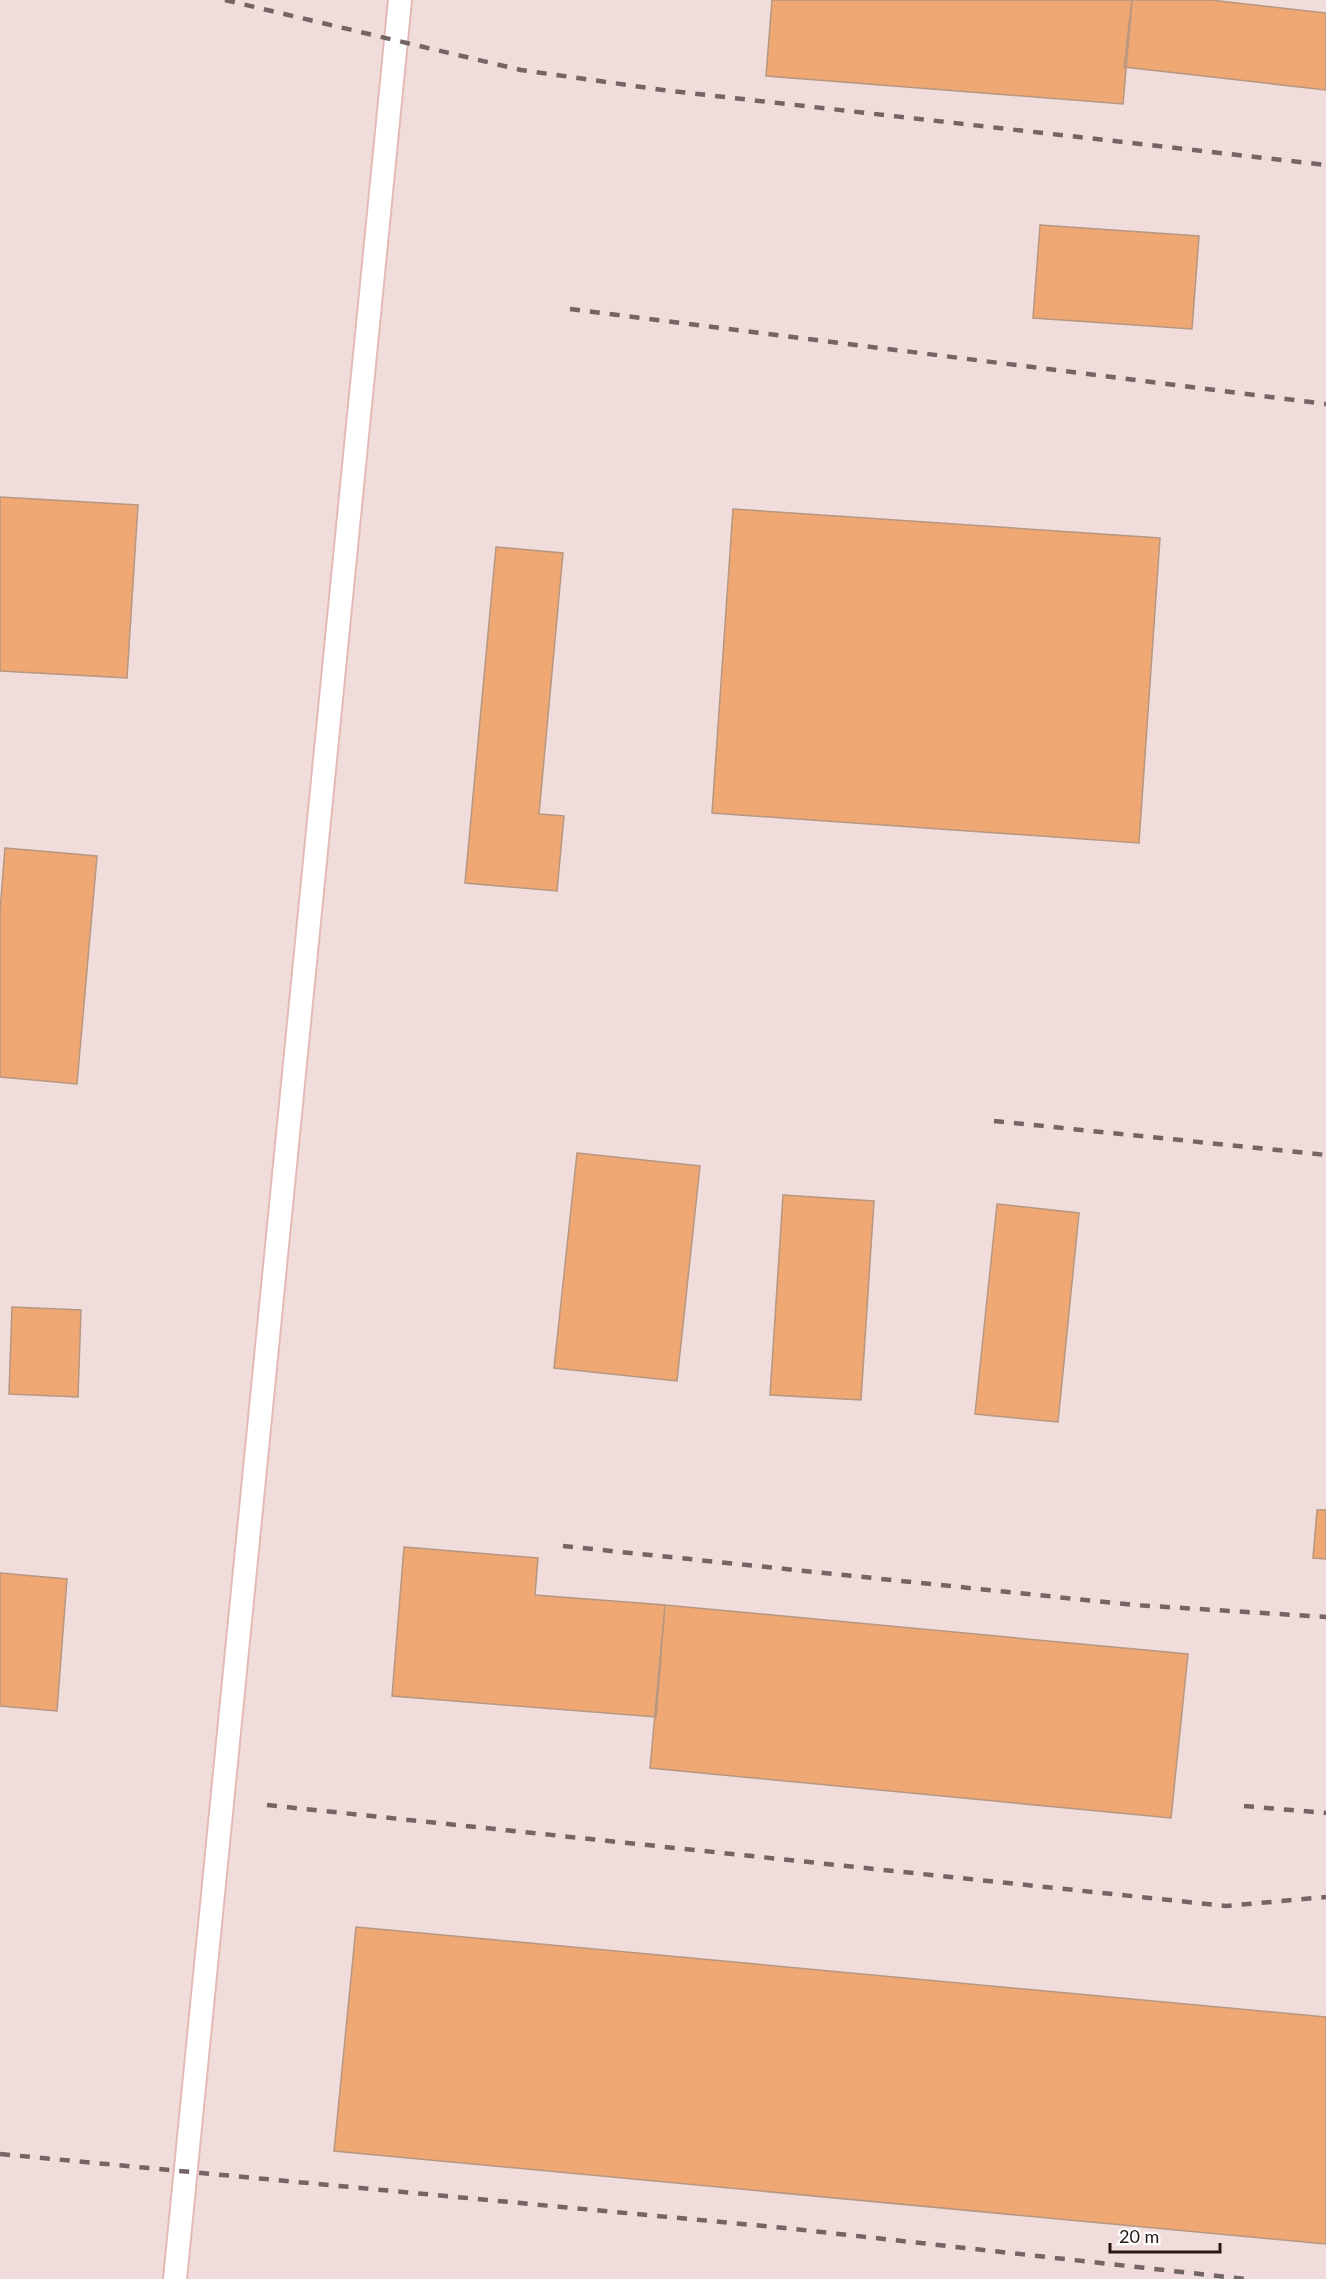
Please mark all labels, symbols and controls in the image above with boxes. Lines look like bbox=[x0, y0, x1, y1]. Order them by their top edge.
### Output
scale bar bbox=[1110, 2216, 1220, 2254]
text: 20 m bbox=[1119, 2225, 1159, 2247]

